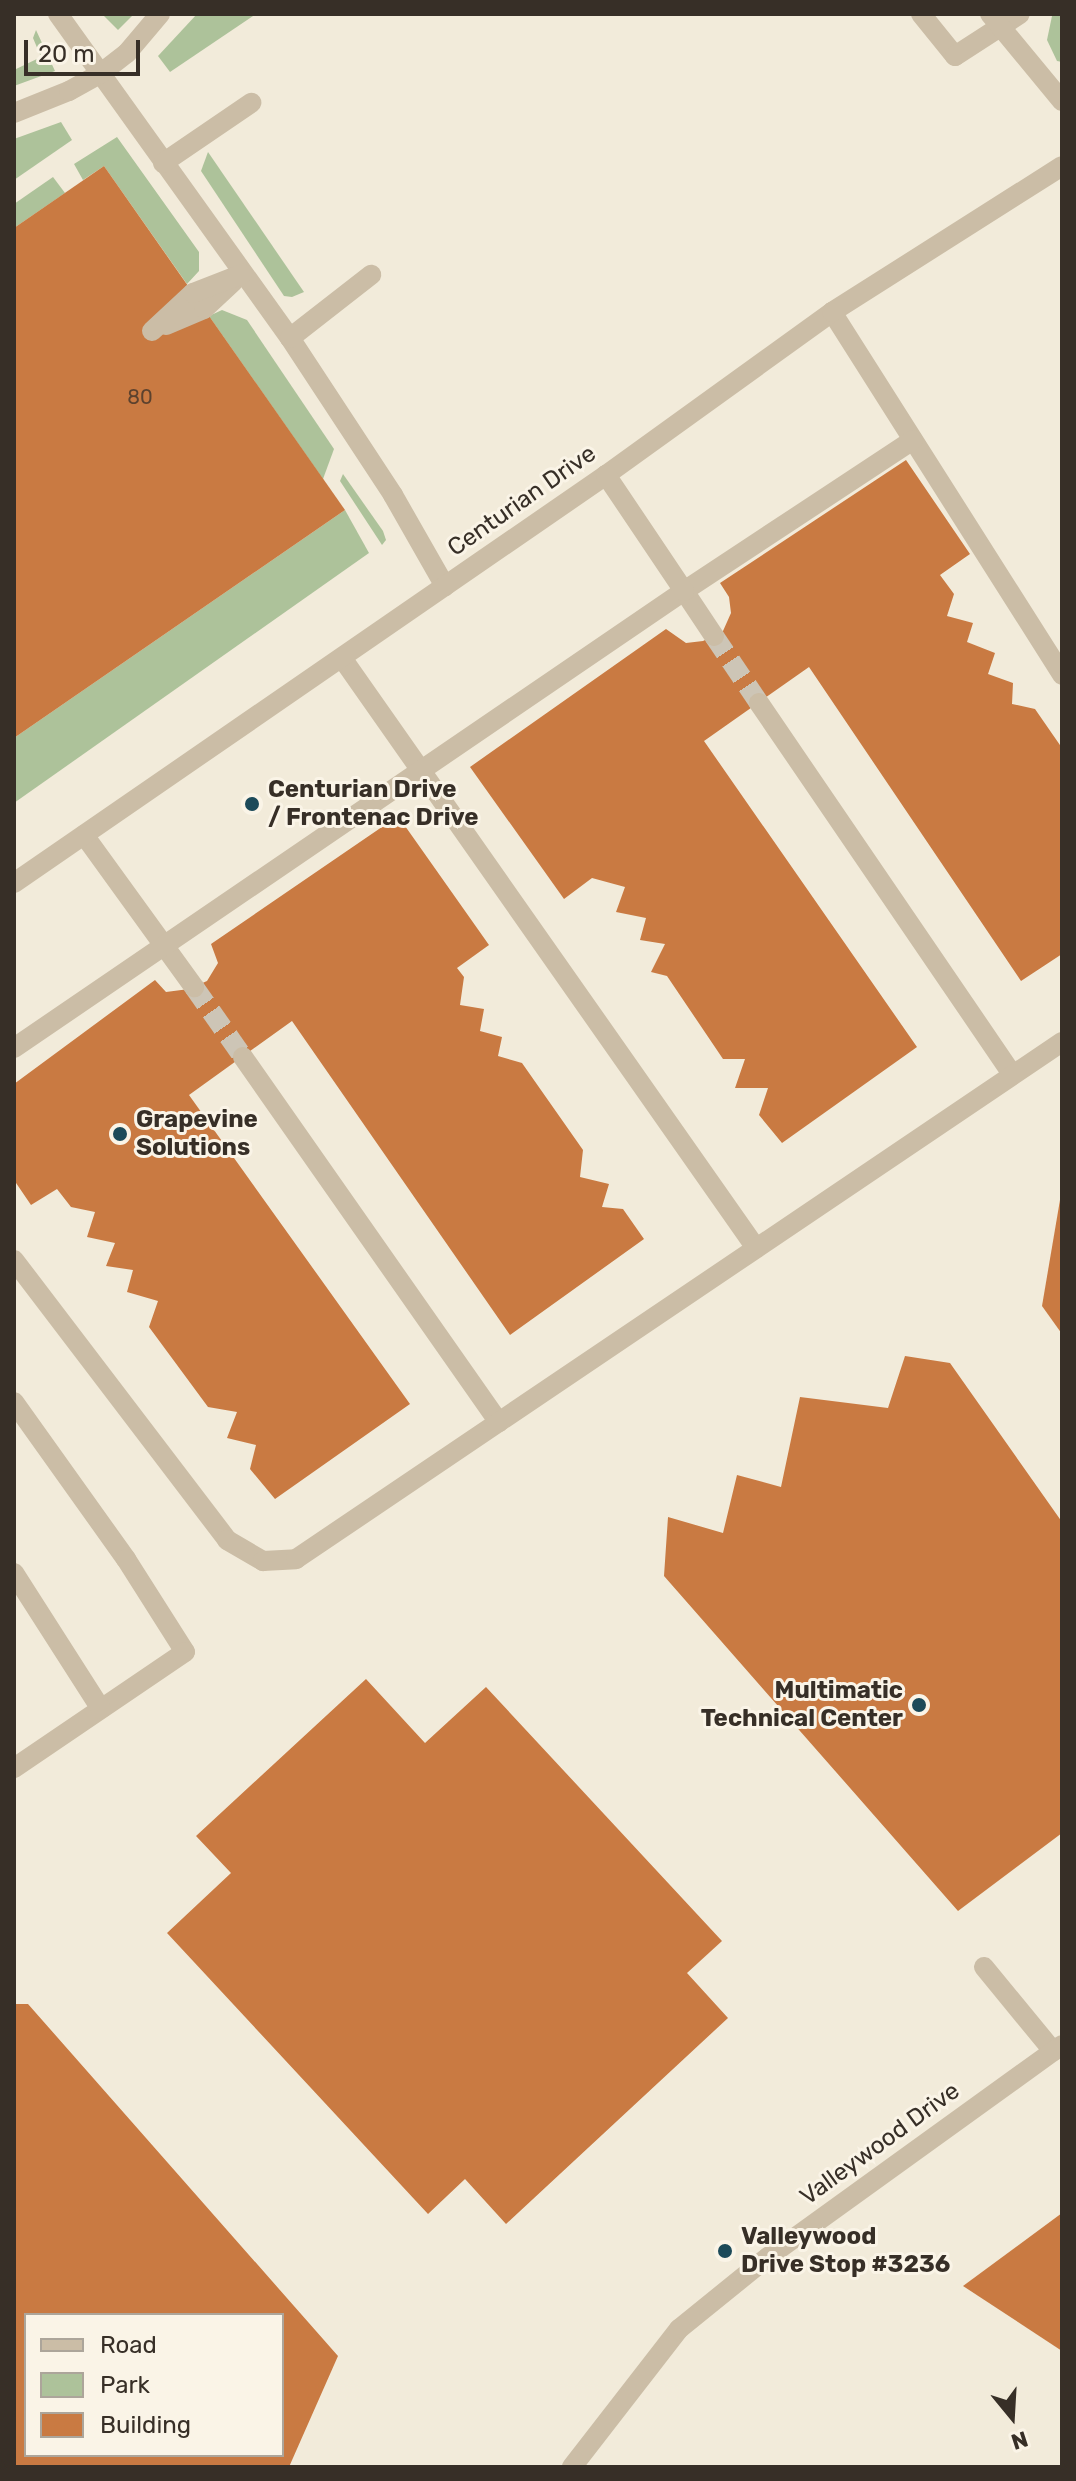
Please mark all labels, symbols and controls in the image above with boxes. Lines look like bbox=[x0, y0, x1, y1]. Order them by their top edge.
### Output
scale bar bbox=[28, 24, 144, 74]
text: 20 m bbox=[38, 40, 95, 68]
house number: 80 bbox=[127, 385, 153, 409]
street label: Centurian Drive bbox=[442, 439, 602, 563]
place label: Centurian Drive / Frontenac Drive bbox=[268, 776, 479, 832]
marker: Centurian Drive / Frontenac Drive bbox=[243, 795, 261, 813]
place label: Grapevine Solutions bbox=[136, 1106, 258, 1162]
marker: Grapevine Solutions bbox=[111, 1125, 129, 1143]
place label: Multimatic Technical Center bbox=[701, 1677, 903, 1733]
marker: Multimatic Technical Center bbox=[910, 1696, 928, 1714]
street label: Valleywood Drive bbox=[795, 2077, 965, 2211]
place label: Valleywood Drive Stop #3236 bbox=[741, 2223, 950, 2279]
marker: Valleywood Drive Stop #3236 bbox=[716, 2242, 734, 2260]
legend bbox=[24, 2313, 284, 2457]
text: Road bbox=[100, 2331, 157, 2359]
text: Park bbox=[100, 2371, 150, 2399]
north arrow bbox=[972, 2377, 1052, 2457]
text: Building bbox=[100, 2411, 191, 2439]
text: N bbox=[1008, 2425, 1031, 2456]

